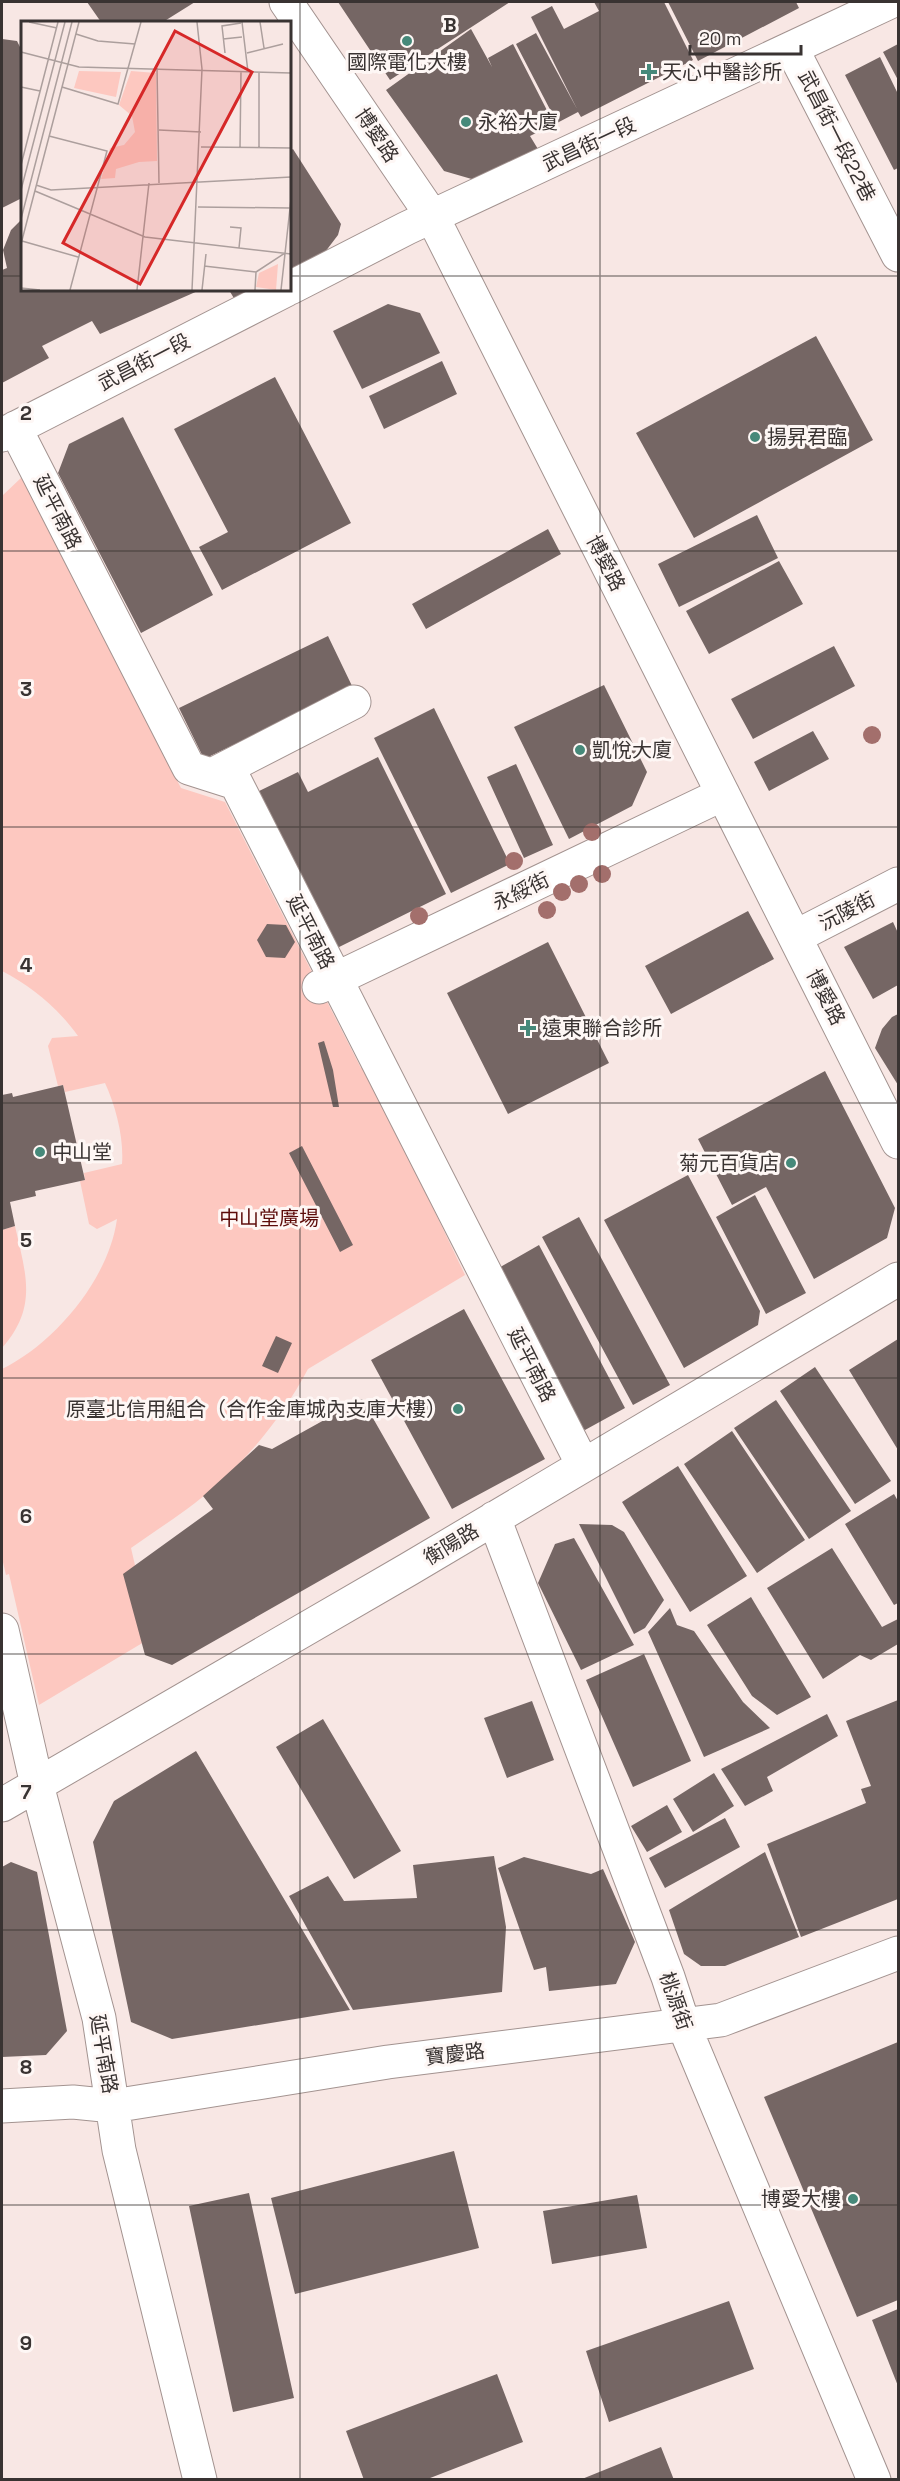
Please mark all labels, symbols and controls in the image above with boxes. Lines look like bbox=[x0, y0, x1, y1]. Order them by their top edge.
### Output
text: B bbox=[443, 12, 457, 38]
scale bar bbox=[690, 18, 801, 56]
inset map bbox=[21, 21, 291, 291]
text: 20 m bbox=[699, 27, 742, 50]
marker: 國際電化大樓 bbox=[400, 34, 414, 48]
place label: 國際電化大樓 bbox=[347, 49, 467, 75]
place label: 天心中醫診所 bbox=[662, 59, 782, 85]
marker: 天心中醫診所 bbox=[640, 63, 658, 81]
street label: 武昌街一段22巷 bbox=[793, 66, 881, 206]
street label: 博愛路 bbox=[349, 103, 405, 167]
place label: 永裕大廈 bbox=[478, 109, 558, 135]
street label: 武昌街一段 bbox=[538, 111, 640, 177]
marker: 永裕大廈 bbox=[459, 115, 473, 129]
street label: 武昌街一段 bbox=[94, 328, 194, 396]
text: 2 bbox=[20, 400, 32, 426]
place label: 揚昇君臨 bbox=[767, 424, 847, 450]
marker: 揚昇君臨 bbox=[748, 430, 762, 444]
street label: 延平南路 bbox=[28, 470, 88, 554]
street label: 博愛路 bbox=[581, 530, 631, 596]
text: 3 bbox=[20, 676, 32, 702]
place label: 凱悅大廈 bbox=[592, 737, 672, 763]
marker: 凱悅大廈 bbox=[573, 743, 587, 757]
street label: 永綏街 bbox=[488, 866, 554, 916]
street label: 沅陵街 bbox=[814, 886, 880, 936]
street label: 延平南路 bbox=[281, 890, 341, 974]
text: 4 bbox=[20, 952, 33, 978]
street label: 博愛路 bbox=[801, 964, 851, 1030]
place label: 遠東聯合診所 bbox=[542, 1015, 662, 1041]
marker: 遠東聯合診所 bbox=[519, 1019, 537, 1037]
place label: 中山堂 bbox=[52, 1139, 112, 1165]
marker: 中山堂 bbox=[33, 1145, 47, 1159]
place label: 菊元百貨店 bbox=[679, 1150, 779, 1176]
marker: 菊元百貨店 bbox=[784, 1156, 798, 1170]
park label: 中山堂廣場 bbox=[219, 1205, 319, 1231]
text: 5 bbox=[20, 1227, 32, 1253]
street label: 延平南路 bbox=[502, 1323, 562, 1407]
place label: 原臺北信用組合（合作金庫城內支庫大樓） bbox=[66, 1396, 446, 1422]
marker: 原臺北信用組合（合作金庫城內支庫大樓） bbox=[451, 1402, 465, 1416]
text: 6 bbox=[20, 1503, 32, 1529]
street label: 衡陽路 bbox=[419, 1517, 483, 1571]
text: 7 bbox=[20, 1779, 32, 1805]
street label: 桃源街 bbox=[654, 1968, 698, 2034]
street label: 延平南路 bbox=[84, 2012, 124, 2096]
street label: 寶慶路 bbox=[424, 2037, 486, 2071]
text: 8 bbox=[20, 2054, 32, 2080]
place label: 博愛大樓 bbox=[761, 2186, 841, 2212]
marker: 博愛大樓 bbox=[846, 2192, 860, 2206]
text: 9 bbox=[20, 2330, 32, 2356]

